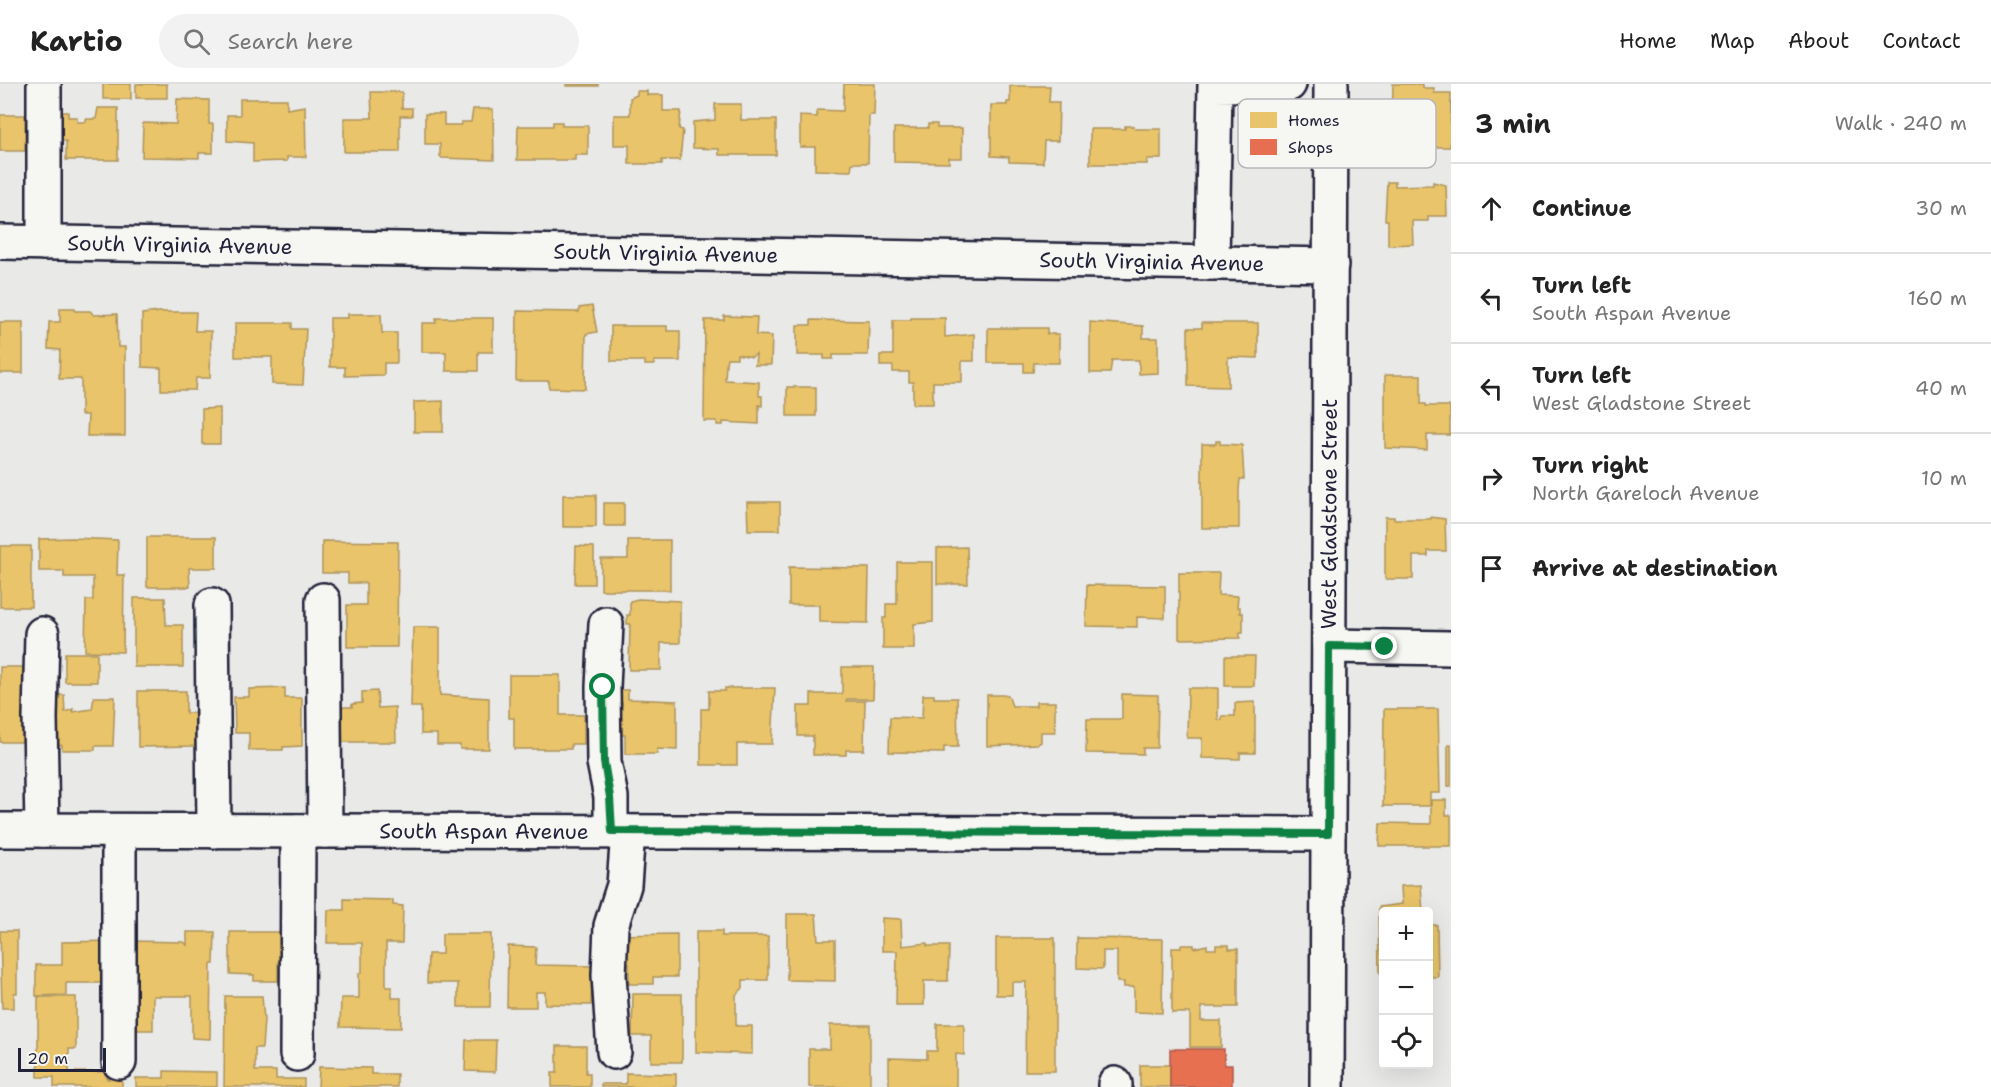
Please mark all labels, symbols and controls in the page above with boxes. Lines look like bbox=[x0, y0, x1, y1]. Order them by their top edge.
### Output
search box bbox=[159, 14, 579, 68]
text: Kartio bbox=[30, 22, 123, 60]
icon: search bbox=[180, 25, 213, 58]
text: Search here bbox=[228, 27, 353, 56]
text: Home bbox=[1619, 27, 1677, 55]
text: Map bbox=[1710, 27, 1755, 55]
text: About bbox=[1788, 27, 1849, 55]
text: Contact bbox=[1882, 27, 1961, 55]
legend bbox=[1238, 99, 1436, 168]
text: 3 min bbox=[1475, 106, 1551, 141]
text: Homes bbox=[1288, 110, 1340, 131]
text: Walk · 240 m bbox=[1835, 110, 1967, 136]
text: Shops bbox=[1288, 137, 1333, 158]
icon: ahead bbox=[1475, 192, 1508, 225]
text: Continue bbox=[1532, 194, 1632, 223]
text: 30 m bbox=[1915, 195, 1967, 221]
street label: South Virginia Avenue bbox=[67, 229, 293, 261]
street label: South Virginia Avenue bbox=[553, 238, 779, 269]
street label: South Virginia Avenue bbox=[1039, 246, 1265, 278]
text: Turn left bbox=[1532, 271, 1631, 300]
icon: left bbox=[1475, 282, 1508, 315]
text: 160 m bbox=[1908, 285, 1967, 311]
text: South Aspan Avenue bbox=[1532, 300, 1731, 326]
text: Turn left bbox=[1532, 361, 1631, 390]
icon: left bbox=[1475, 372, 1508, 405]
text: 40 m bbox=[1915, 375, 1967, 401]
text: West Gladstone Street bbox=[1532, 390, 1751, 416]
street label: West Gladstone Street bbox=[1315, 399, 1344, 629]
text: Turn right bbox=[1532, 451, 1649, 480]
icon: right bbox=[1475, 462, 1508, 495]
text: 10 m bbox=[1921, 465, 1967, 491]
text: North Gareloch Avenue bbox=[1532, 480, 1760, 506]
icon: arrive bbox=[1475, 552, 1508, 585]
text: Arrive at destination bbox=[1532, 554, 1778, 583]
route end bbox=[1371, 633, 1397, 659]
route start bbox=[589, 673, 615, 699]
street label: South Aspan Avenue bbox=[379, 817, 589, 846]
map controls bbox=[1379, 907, 1433, 1069]
button: + bbox=[1379, 907, 1433, 961]
button: − bbox=[1379, 961, 1433, 1015]
button: locate bbox=[1379, 1015, 1433, 1069]
scale bar bbox=[18, 1045, 106, 1072]
text: 20 m bbox=[27, 1048, 68, 1069]

